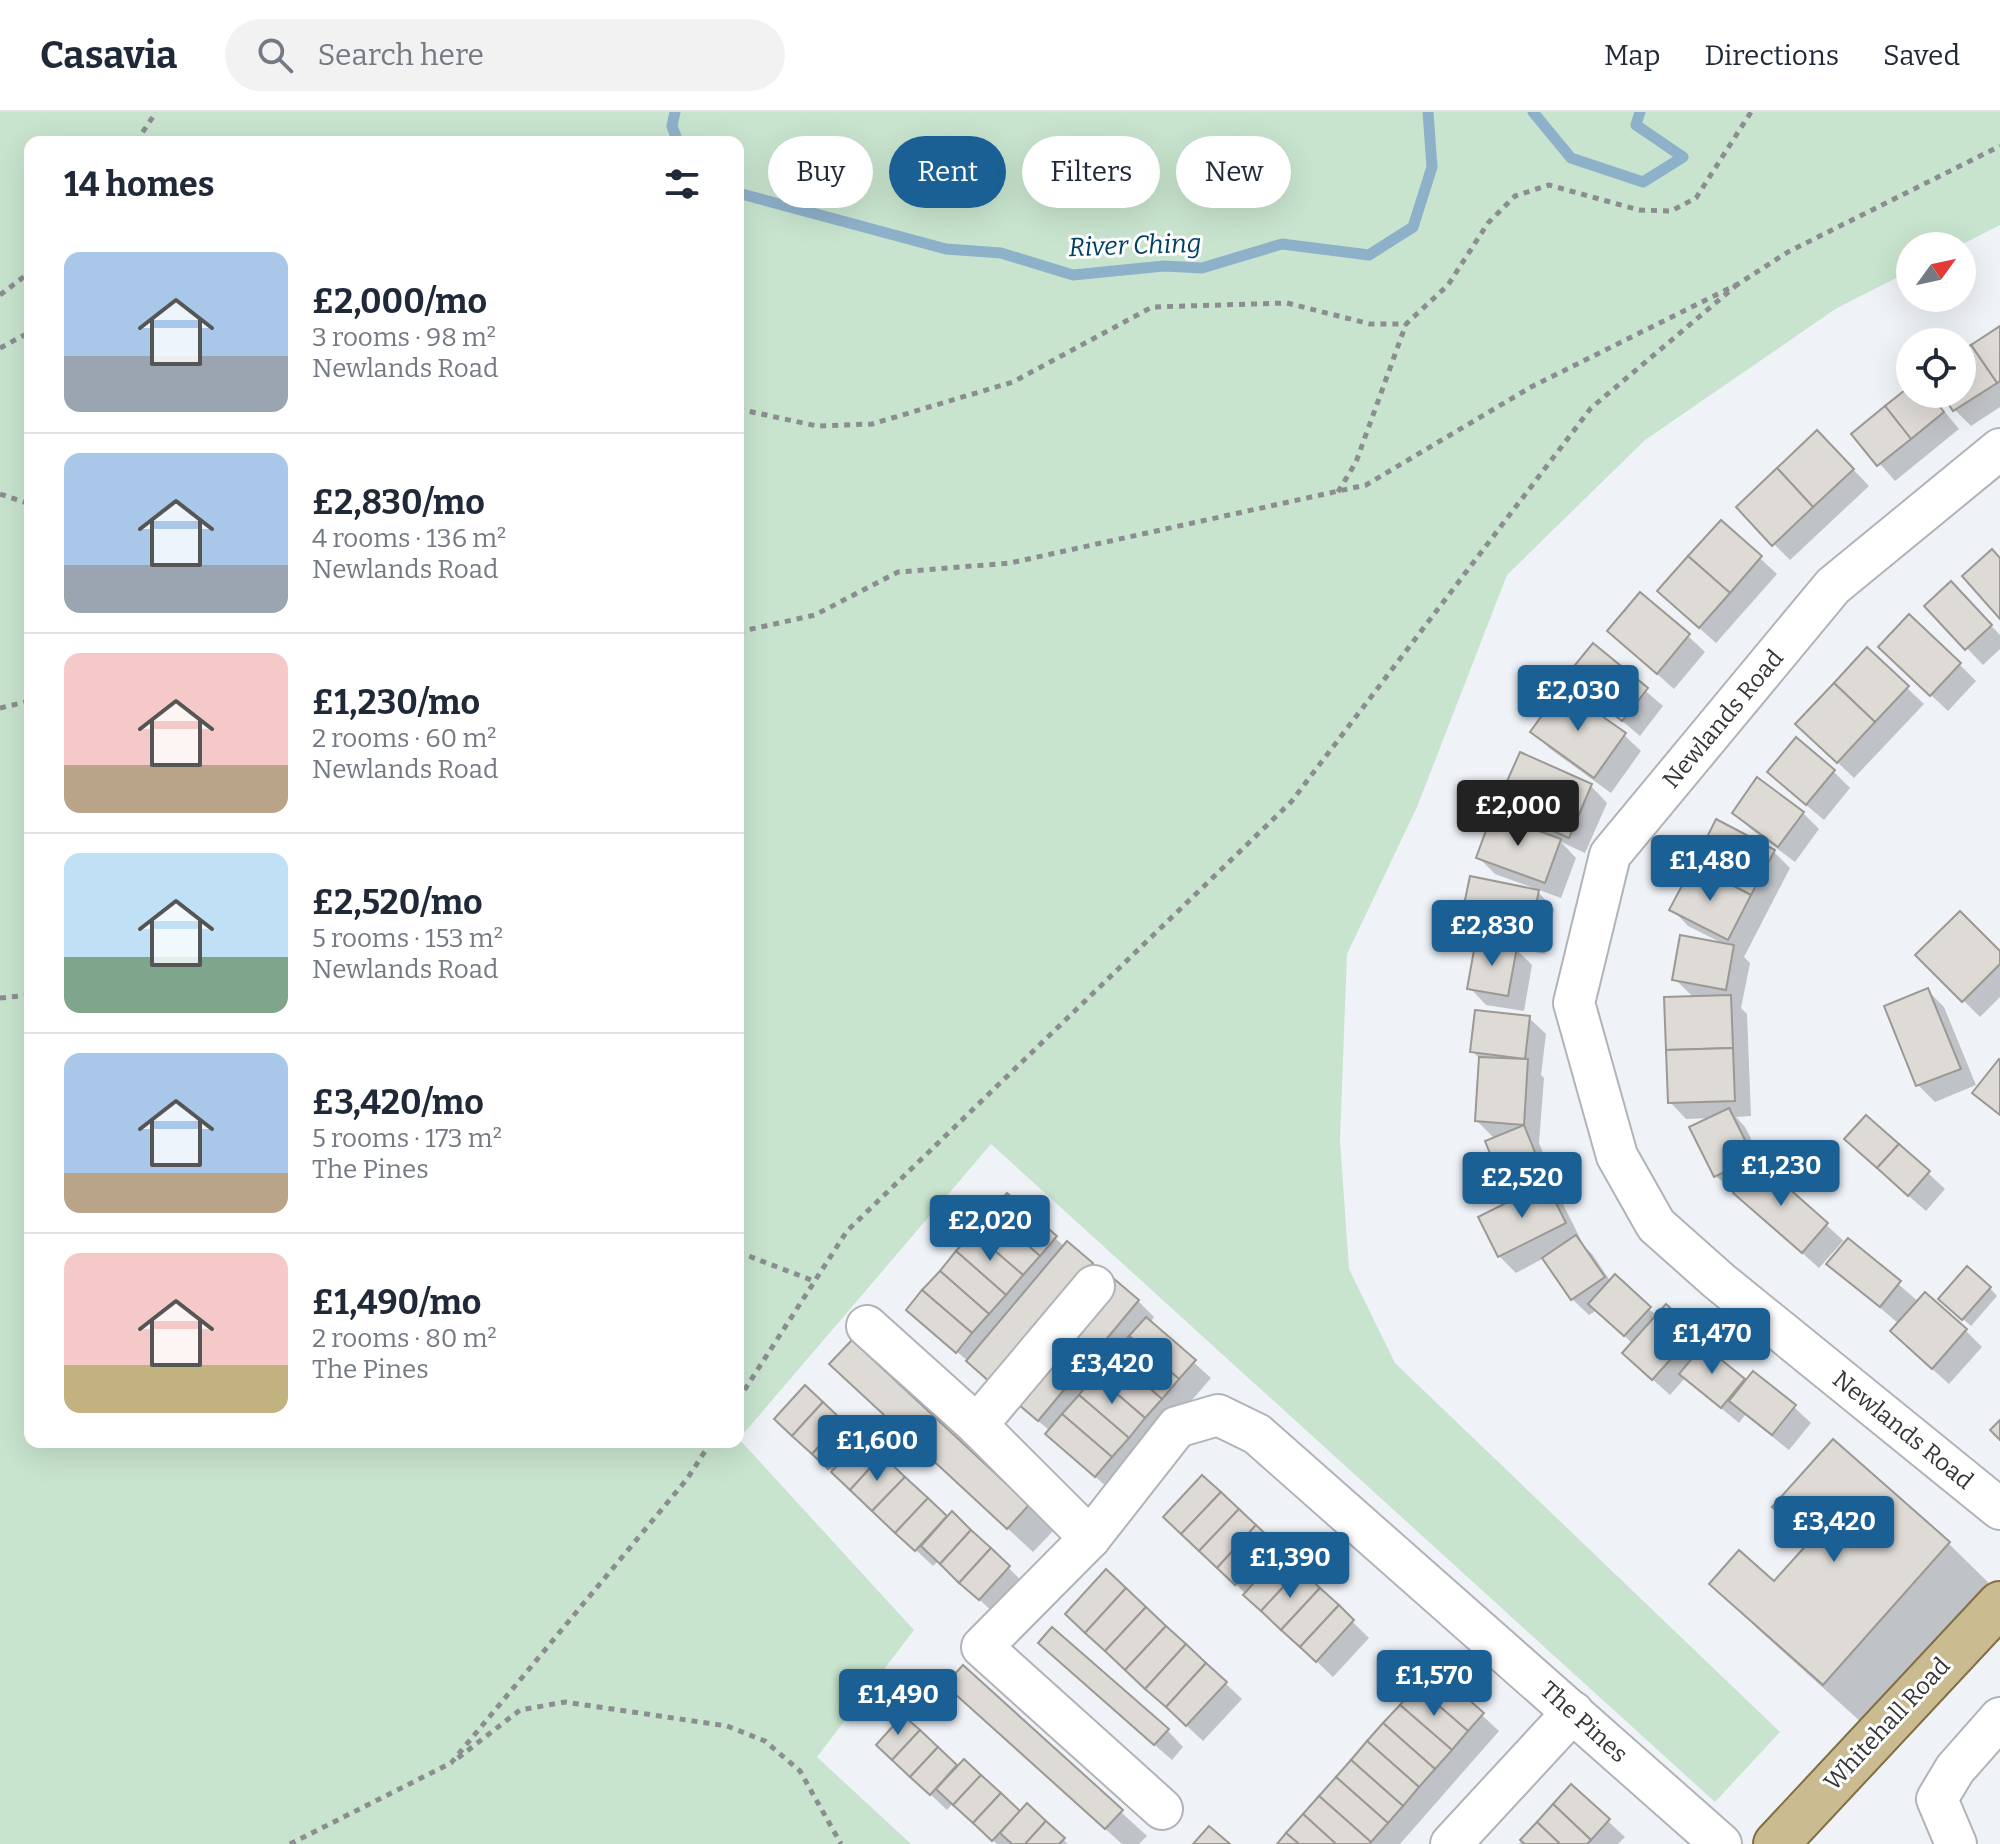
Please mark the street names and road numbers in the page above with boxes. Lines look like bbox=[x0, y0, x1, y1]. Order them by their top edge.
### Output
street label: Newlands Road bbox=[1657, 644, 1789, 794]
street label: Newlands Road bbox=[1827, 1365, 1979, 1495]
street label: Whitehall Road bbox=[1818, 1652, 1956, 1796]
street label: The Pines bbox=[1535, 1676, 1633, 1768]

